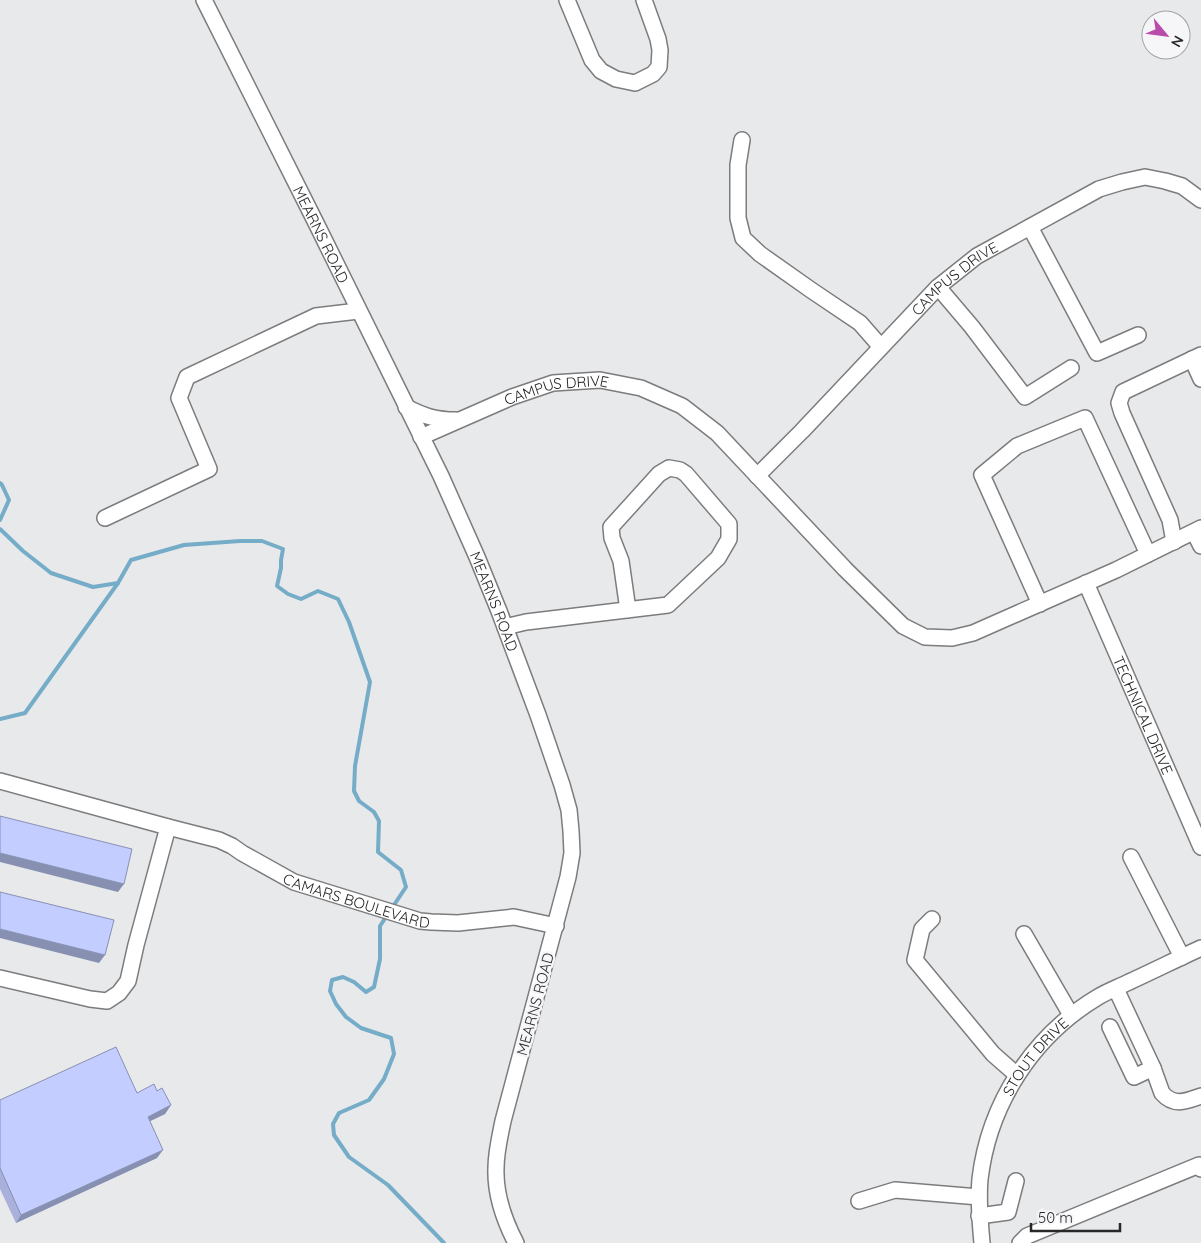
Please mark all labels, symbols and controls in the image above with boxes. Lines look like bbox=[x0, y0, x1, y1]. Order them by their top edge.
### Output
north arrow bbox=[1141, 10, 1191, 60]
text: N bbox=[1167, 32, 1188, 50]
street label: MEARNS ROAD bbox=[289, 182, 354, 286]
street label: CAMPUS DRIVE bbox=[907, 237, 1001, 319]
street label: CAMPUS DRIVE bbox=[501, 371, 610, 409]
street label: MEARNS ROAD bbox=[466, 548, 523, 654]
street label: TECHNICAL DRIVE bbox=[1109, 653, 1178, 777]
street label: CAMARS BOULEVARD bbox=[280, 868, 431, 931]
street label: MEARNS ROAD bbox=[512, 950, 558, 1058]
street label: STOUT DRIVE bbox=[998, 1013, 1072, 1099]
scale bar bbox=[1031, 1200, 1120, 1232]
text: 50 m bbox=[1038, 1208, 1073, 1227]

